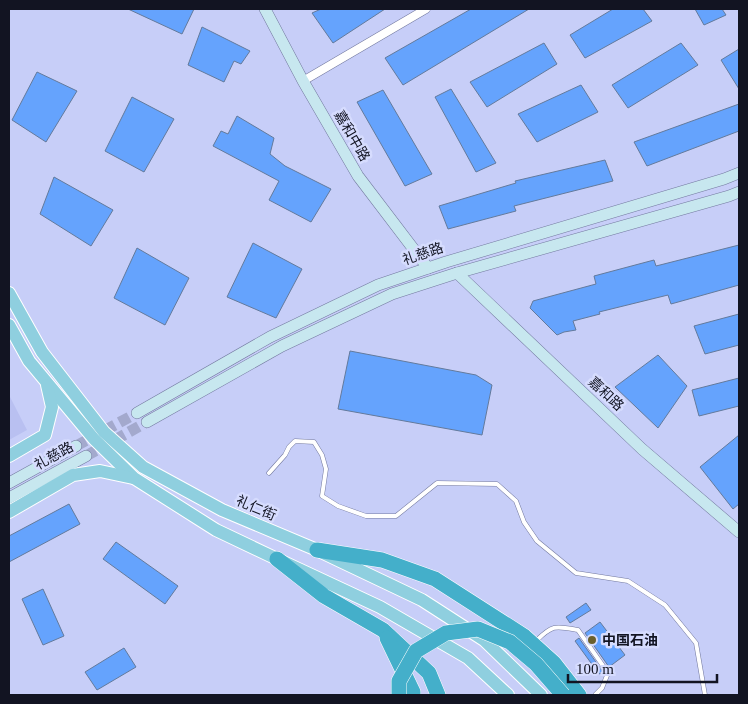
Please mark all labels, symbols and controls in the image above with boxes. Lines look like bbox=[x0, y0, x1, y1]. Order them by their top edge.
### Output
street label: 嘉和中路 bbox=[332, 108, 372, 164]
street label: 礼慈路 bbox=[400, 239, 445, 268]
street label: 嘉和路 bbox=[586, 374, 626, 414]
street label: 礼慈路 bbox=[32, 438, 76, 473]
street label: 礼仁街 bbox=[234, 492, 279, 523]
place label: 中国石油 bbox=[602, 633, 658, 648]
marker: 中国石油 bbox=[586, 634, 598, 646]
scale bar bbox=[568, 652, 717, 684]
text: 100 m bbox=[576, 661, 614, 677]

